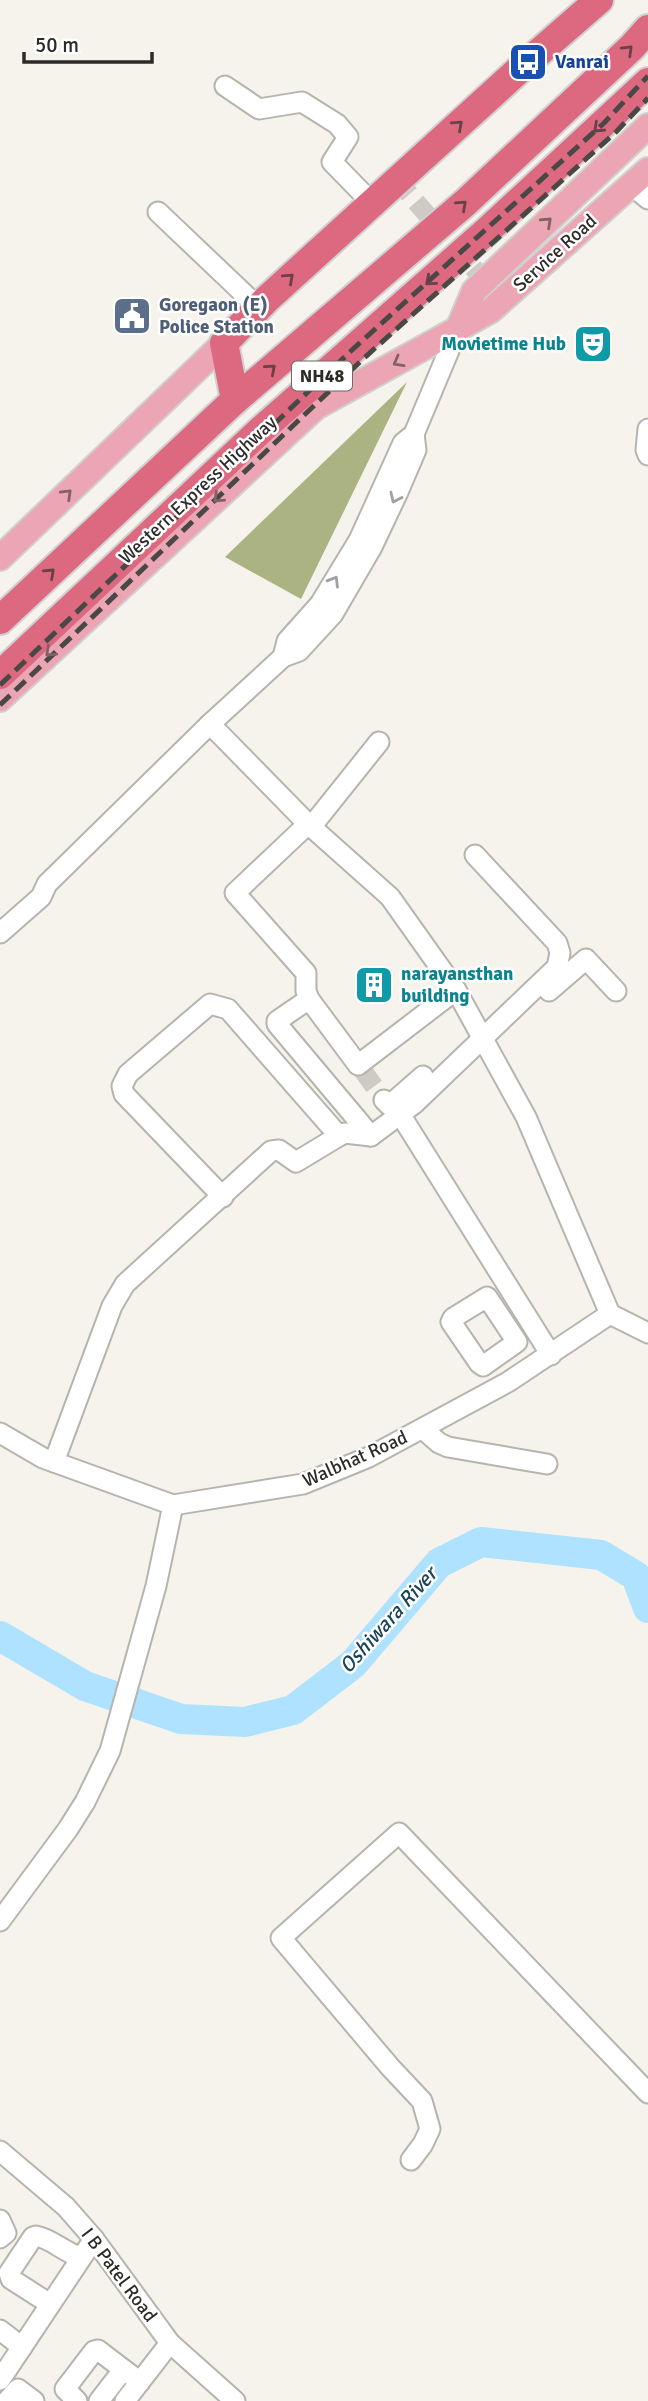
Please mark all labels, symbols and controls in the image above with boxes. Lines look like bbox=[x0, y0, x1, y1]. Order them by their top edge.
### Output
scale bar bbox=[24, 21, 152, 65]
text: 50 m bbox=[35, 32, 79, 58]
bus stop icon: Vanrai bbox=[507, 41, 549, 83]
one-way arrow bbox=[620, 45, 633, 58]
place label: Vanrai bbox=[555, 50, 609, 74]
one-way arrow bbox=[593, 120, 606, 133]
one-way arrow bbox=[450, 121, 463, 133]
one-way arrow bbox=[454, 201, 467, 213]
street label: Service Road bbox=[508, 209, 602, 297]
one-way arrow bbox=[539, 217, 552, 230]
one-way arrow bbox=[425, 273, 438, 286]
one-way arrow bbox=[281, 274, 294, 286]
place label: Goregaon (E) Police Station bbox=[159, 293, 274, 339]
public building icon: Goregaon (E) Police Station bbox=[111, 295, 153, 337]
theatre icon: Movietime Hub bbox=[572, 323, 614, 365]
place label: Movietime Hub bbox=[441, 332, 566, 356]
one-way arrow bbox=[393, 354, 405, 367]
road number: NH48 bbox=[292, 362, 352, 390]
one-way arrow bbox=[263, 365, 276, 377]
street label: Western Express Highway bbox=[114, 411, 282, 569]
one-way arrow bbox=[59, 489, 72, 502]
one-way arrow bbox=[213, 490, 226, 502]
one-way arrow bbox=[389, 491, 403, 503]
one-way arrow bbox=[42, 569, 55, 582]
one-way arrow bbox=[326, 575, 339, 588]
one-way arrow bbox=[45, 644, 58, 657]
place label: narayansthan building bbox=[401, 962, 513, 1008]
building icon: narayansthan building bbox=[353, 964, 395, 1006]
street label: Walbhat Road bbox=[299, 1425, 411, 1493]
water label: Oshiwara River bbox=[334, 1559, 445, 1678]
street label: I B Patel Road bbox=[76, 2223, 162, 2327]

